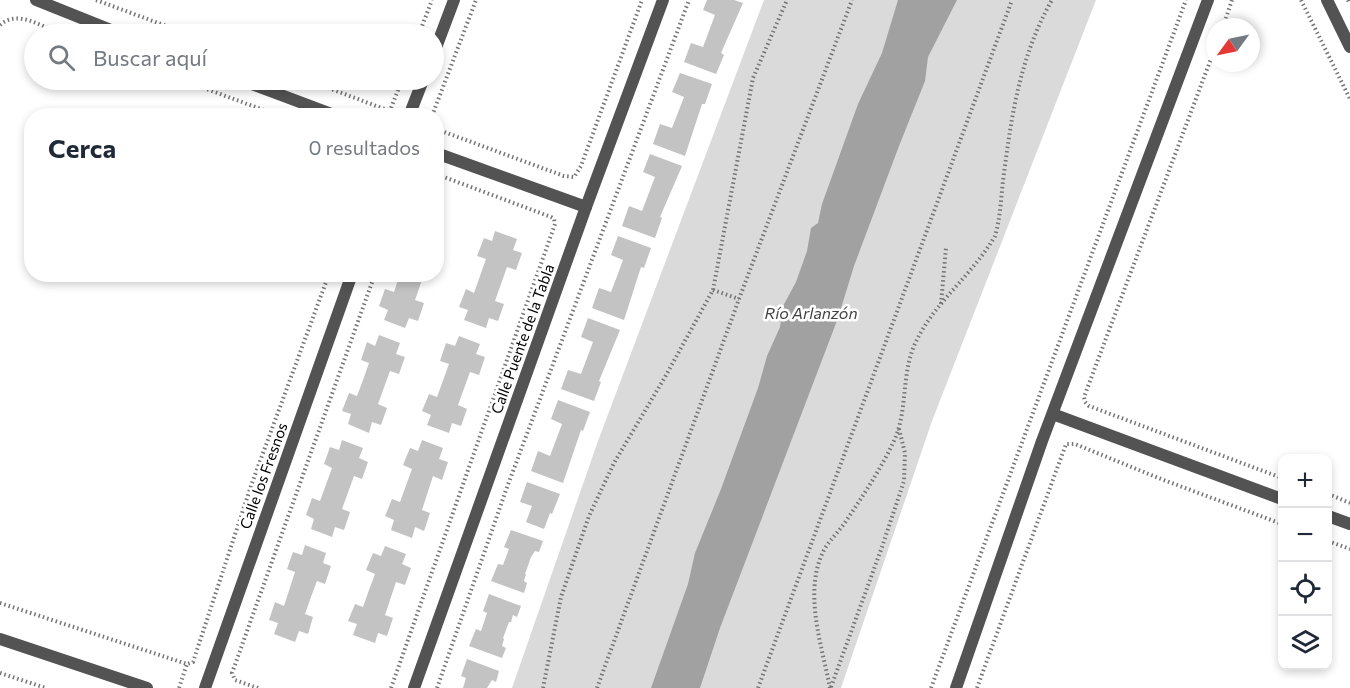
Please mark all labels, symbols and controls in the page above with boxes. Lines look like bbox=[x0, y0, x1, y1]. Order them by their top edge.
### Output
north arrow bbox=[1206, 18, 1260, 72]
search box bbox=[24, 24, 444, 90]
icon: search bbox=[45, 41, 78, 74]
text: Buscar aquí bbox=[93, 44, 207, 71]
text: Cerca bbox=[48, 132, 116, 163]
text: 0 resultados bbox=[309, 135, 420, 159]
street label: Calle Puente de la Tabla bbox=[487, 261, 558, 416]
water label: Río Arlanzón bbox=[764, 303, 858, 322]
street label: Calle los Fresnos bbox=[235, 420, 291, 531]
map controls bbox=[1278, 454, 1332, 670]
button: + bbox=[1278, 454, 1332, 508]
button: − bbox=[1278, 508, 1332, 562]
button: locate bbox=[1278, 562, 1332, 616]
button: layers bbox=[1278, 616, 1332, 670]

